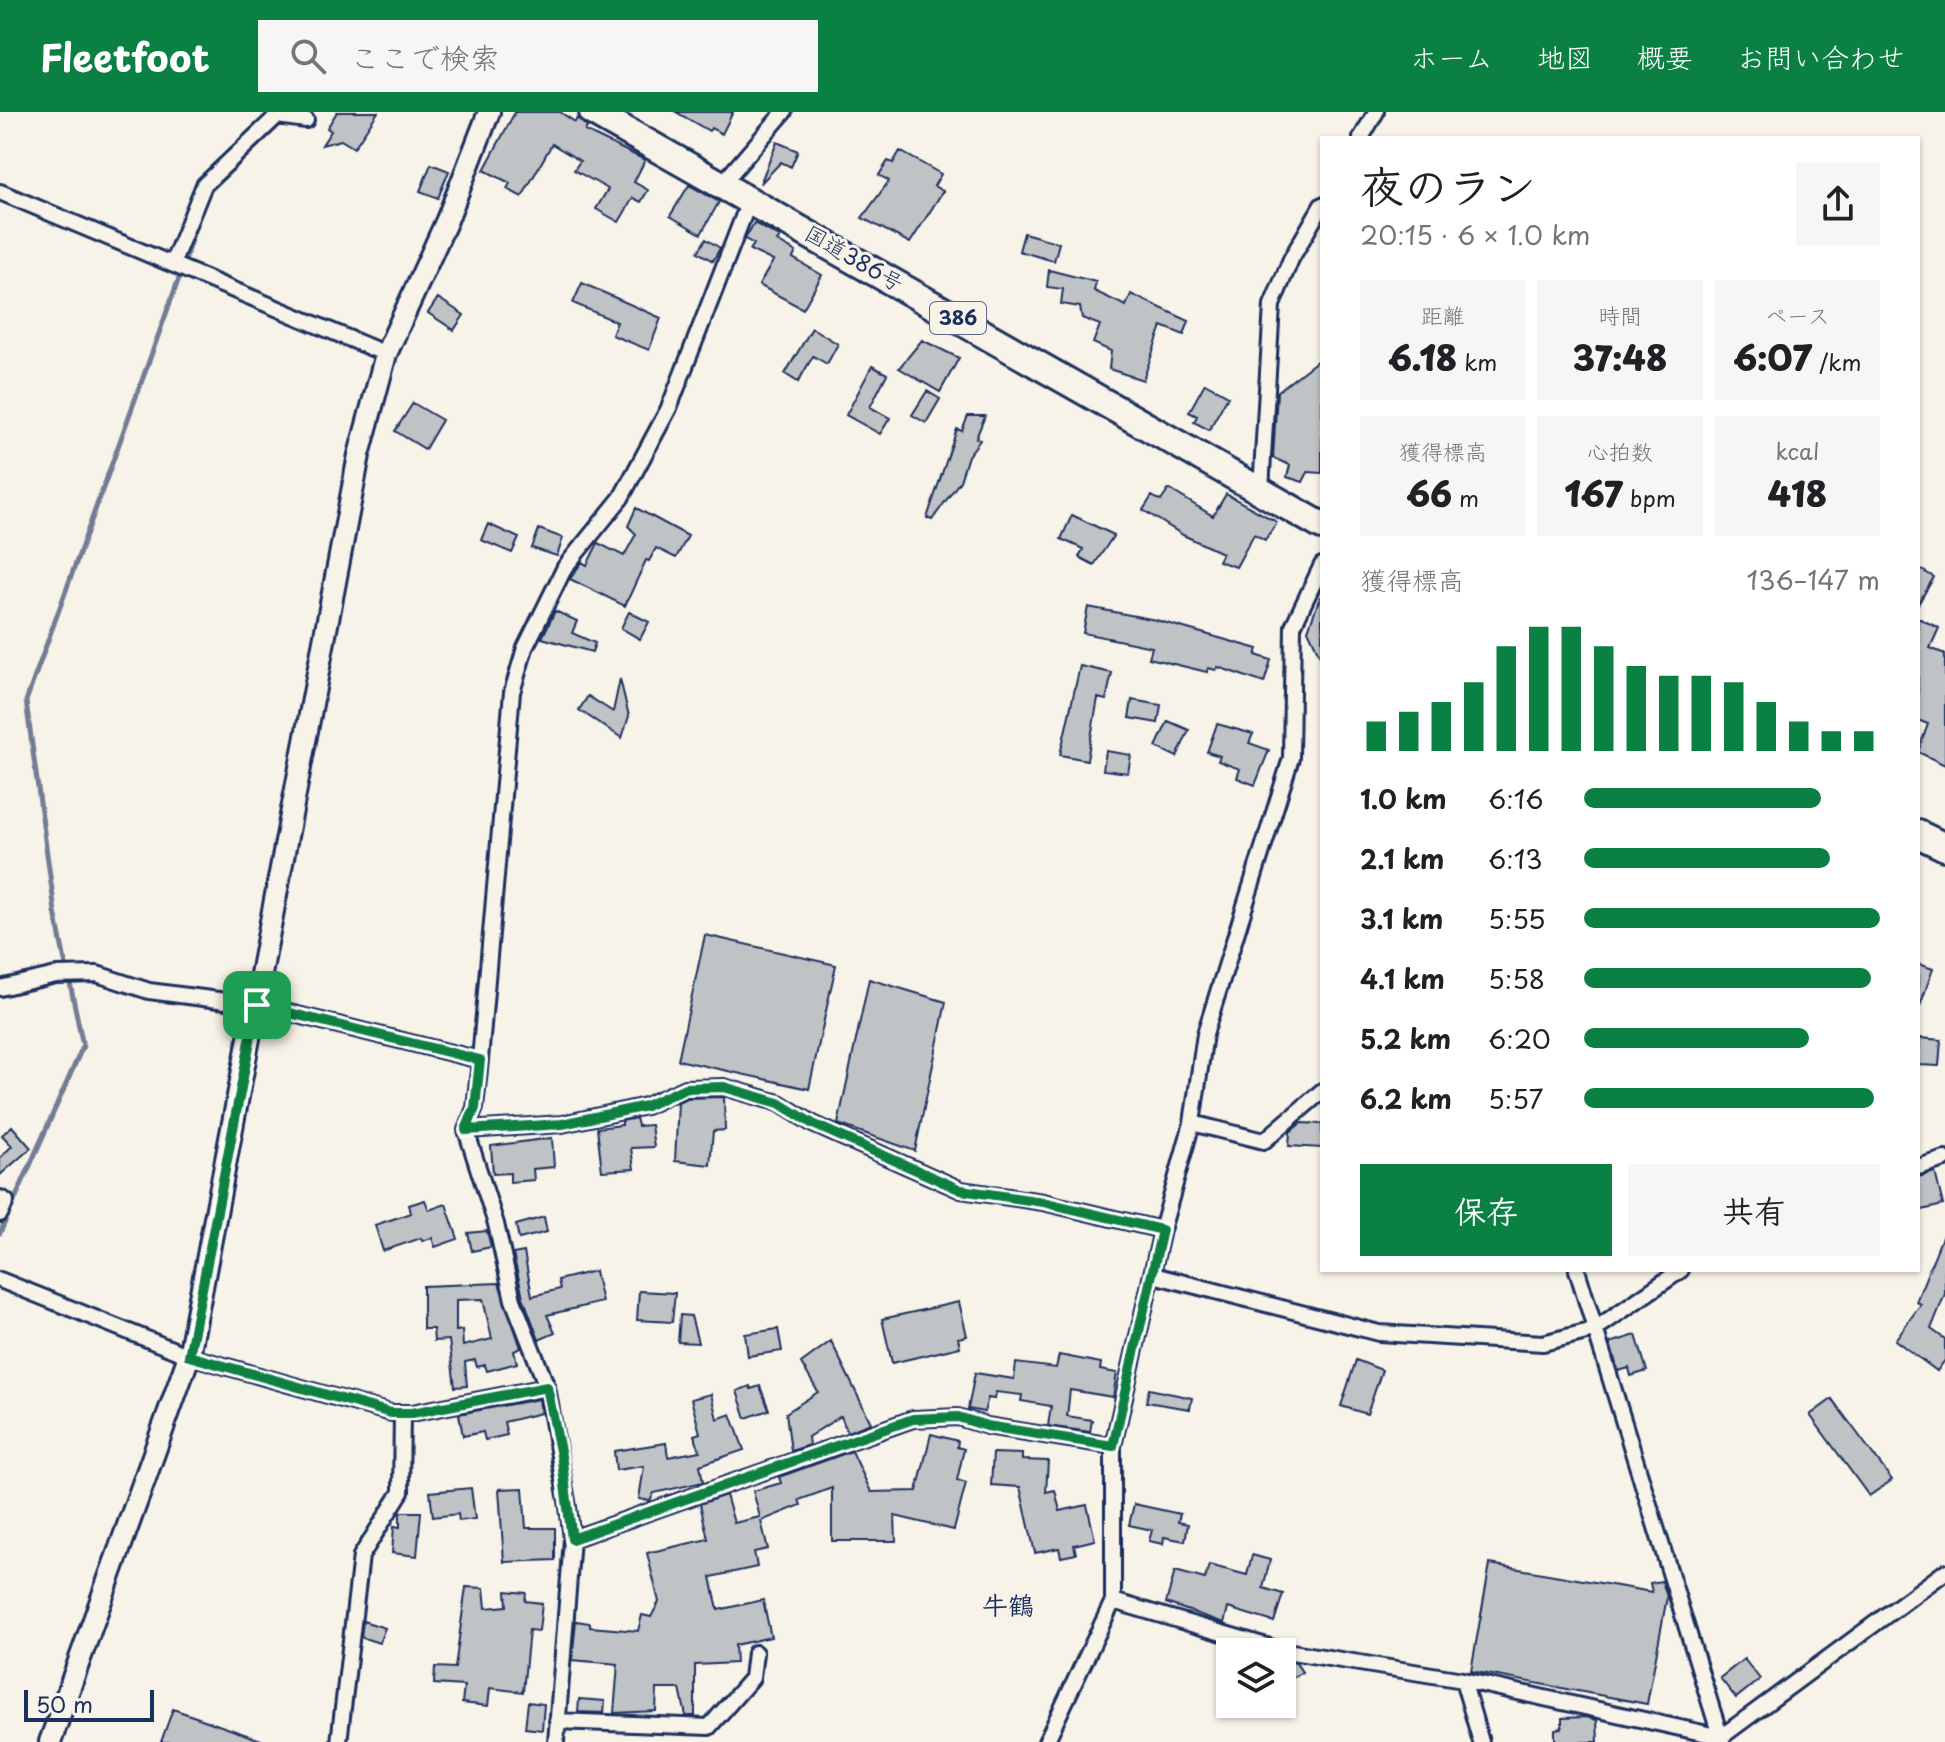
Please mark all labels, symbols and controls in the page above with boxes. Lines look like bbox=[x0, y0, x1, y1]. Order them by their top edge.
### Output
search box bbox=[258, 20, 818, 92]
text: Fleetfoot bbox=[40, 28, 210, 85]
icon: search bbox=[286, 34, 330, 78]
text: ここで検索 bbox=[350, 34, 500, 79]
text: ホーム bbox=[1410, 35, 1493, 78]
text: 地図 bbox=[1537, 35, 1593, 78]
text: 概要 bbox=[1637, 35, 1693, 78]
text: お問い合わせ bbox=[1737, 35, 1905, 78]
text: 夜のラン bbox=[1360, 152, 1536, 218]
button: share bbox=[1796, 162, 1880, 246]
street label: 国道386号 bbox=[799, 215, 910, 298]
text: 20:15 · 6 × 1.0 km bbox=[1360, 215, 1591, 254]
text: 距離 bbox=[1421, 298, 1465, 331]
text: 時間 bbox=[1598, 298, 1642, 331]
text: ペース bbox=[1765, 298, 1830, 331]
road number: 386 bbox=[930, 302, 986, 334]
text: 6.18 bbox=[1388, 331, 1457, 383]
text: 37:48 bbox=[1573, 331, 1667, 383]
text: 6:07 bbox=[1733, 331, 1812, 383]
text: km bbox=[1457, 345, 1497, 378]
text: /km bbox=[1812, 345, 1861, 378]
text: 獲得標高 bbox=[1399, 434, 1487, 467]
text: 心拍数 bbox=[1587, 434, 1653, 467]
text: kcal bbox=[1775, 434, 1819, 467]
text: 66 bbox=[1406, 467, 1452, 519]
text: 167 bbox=[1564, 467, 1623, 519]
text: 418 bbox=[1768, 467, 1827, 519]
text: m bbox=[1452, 481, 1479, 514]
text: bpm bbox=[1623, 481, 1676, 514]
text: 獲得標高 bbox=[1360, 560, 1464, 599]
text: 136–147 m bbox=[1746, 560, 1880, 599]
text: 1.0 km bbox=[1360, 779, 1447, 818]
text: 6:16 bbox=[1488, 779, 1544, 818]
text: 2.1 km bbox=[1360, 839, 1444, 878]
text: 6:13 bbox=[1488, 839, 1543, 878]
text: 3.1 km bbox=[1360, 899, 1443, 938]
text: 5:55 bbox=[1488, 899, 1546, 938]
text: 4.1 km bbox=[1360, 959, 1445, 998]
text: 5:58 bbox=[1488, 959, 1545, 998]
pin bbox=[223, 971, 291, 1039]
icon: arrive bbox=[235, 983, 279, 1027]
text: 5.2 km bbox=[1360, 1019, 1451, 1058]
text: 6:20 bbox=[1488, 1019, 1551, 1058]
text: 6.2 km bbox=[1360, 1079, 1452, 1118]
text: 5:57 bbox=[1488, 1079, 1543, 1118]
button: 保存 bbox=[1360, 1164, 1612, 1256]
button: 共有 bbox=[1628, 1164, 1880, 1256]
district label: 牛鶴 bbox=[982, 1585, 1034, 1624]
map controls bbox=[1216, 1638, 1296, 1718]
button: layers bbox=[1216, 1638, 1296, 1718]
scale bar bbox=[24, 1686, 154, 1722]
text: 50 m bbox=[36, 1687, 93, 1720]

